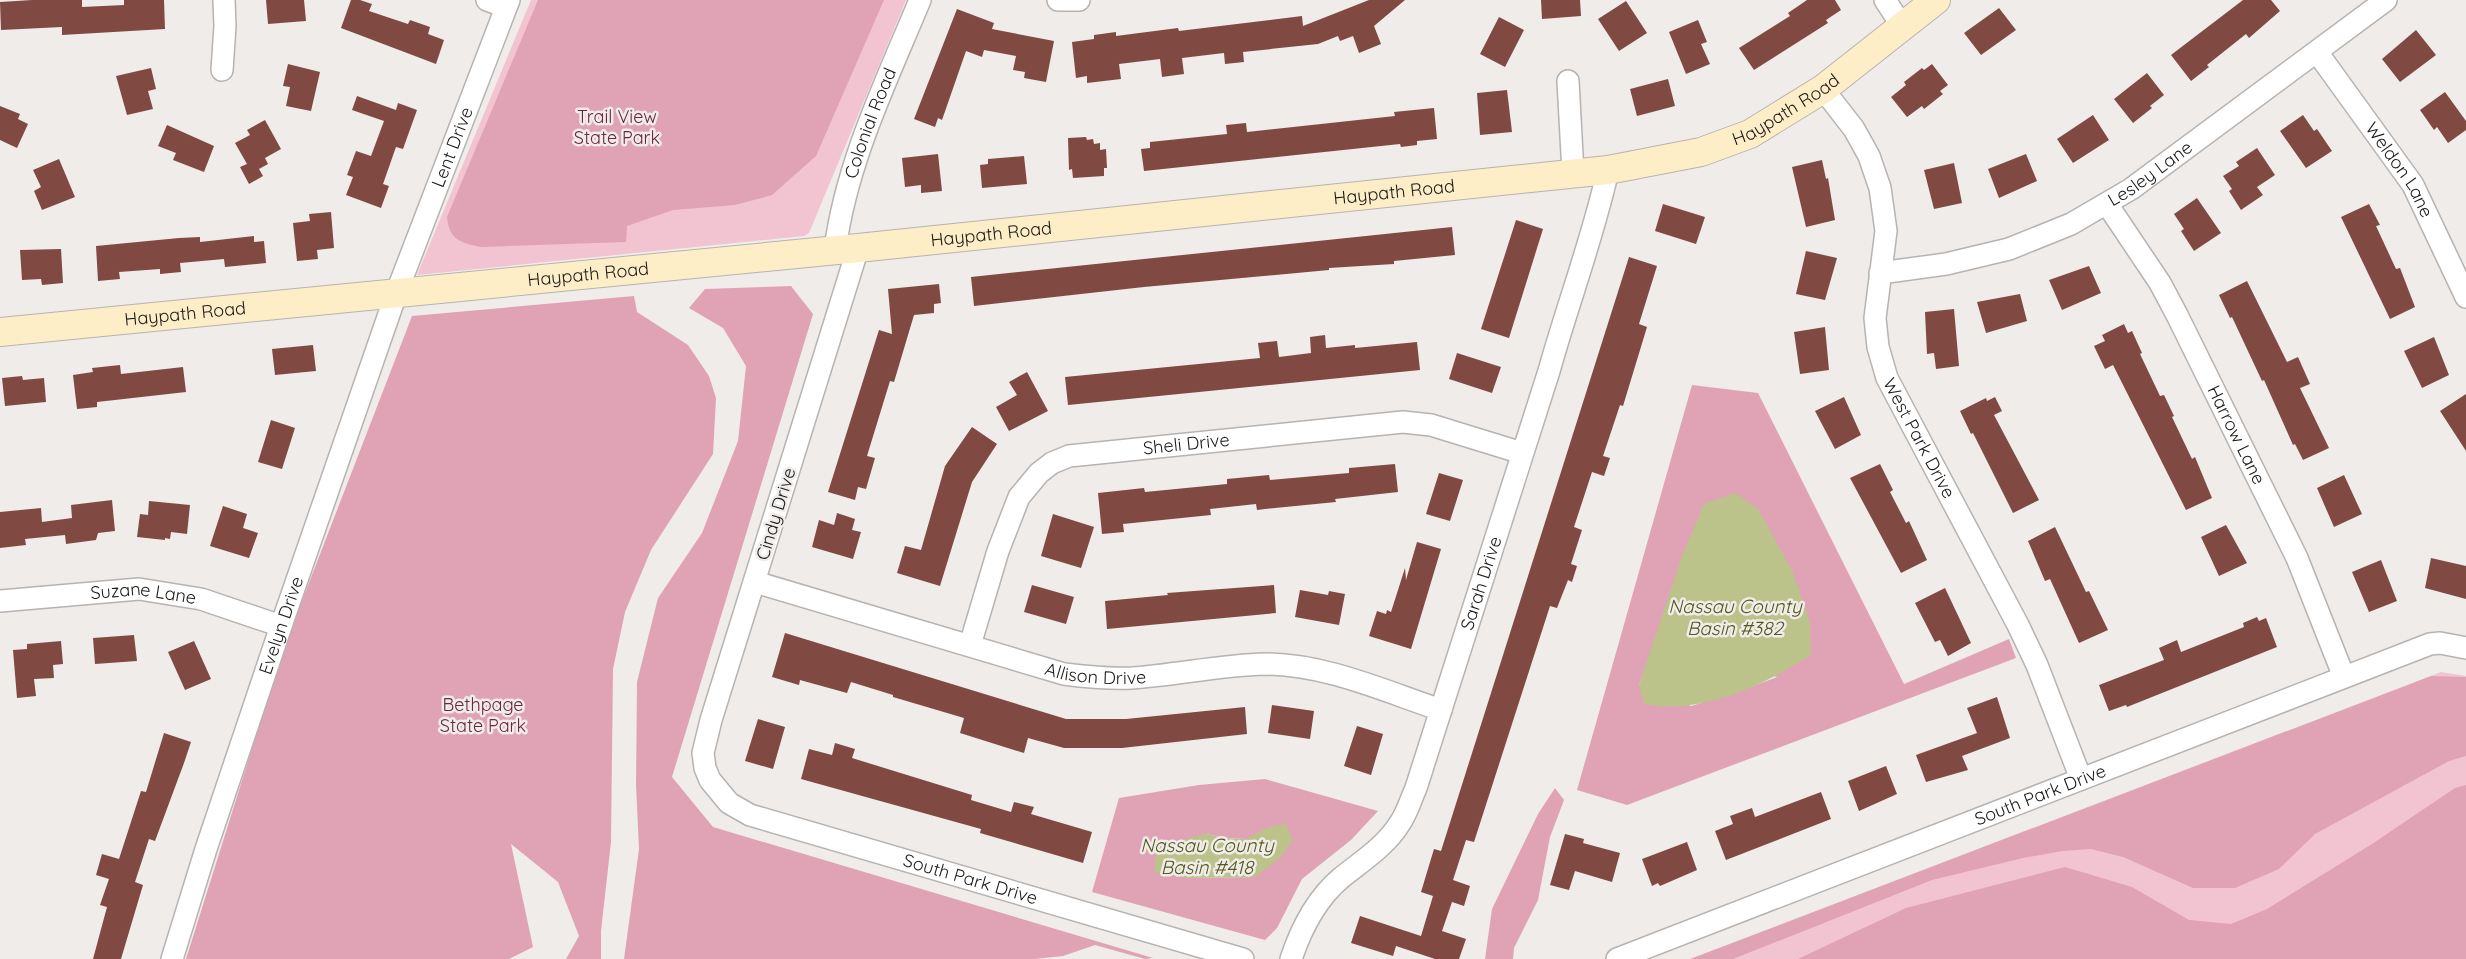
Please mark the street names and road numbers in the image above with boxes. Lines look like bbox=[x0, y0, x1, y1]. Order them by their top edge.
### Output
street label: Colonial Road bbox=[839, 64, 901, 181]
street label: Haypath Road bbox=[1729, 68, 1844, 151]
street label: Lent Drive bbox=[426, 103, 478, 191]
street label: Weldon Lane bbox=[2360, 117, 2439, 221]
street label: Lesley Lane bbox=[2103, 136, 2197, 211]
street label: Haypath Road bbox=[1332, 174, 1456, 210]
street label: Haypath Road bbox=[929, 216, 1053, 251]
street label: Haypath Road bbox=[526, 257, 650, 291]
street label: Haypath Road bbox=[123, 296, 247, 331]
street label: West Park Drive bbox=[1878, 374, 1961, 502]
street label: Harrow Lane bbox=[2202, 381, 2271, 488]
street label: Sheli Drive bbox=[1142, 428, 1231, 459]
street label: Cindy Drive bbox=[751, 465, 800, 563]
street label: Sarah Drive bbox=[1455, 533, 1507, 633]
street label: Evelyn Drive bbox=[253, 573, 308, 677]
street label: Suzane Lane bbox=[89, 577, 198, 609]
street label: Allison Drive bbox=[1042, 657, 1147, 689]
street label: South Park Drive bbox=[1971, 759, 2109, 830]
street label: South Park Drive bbox=[901, 848, 1040, 909]

